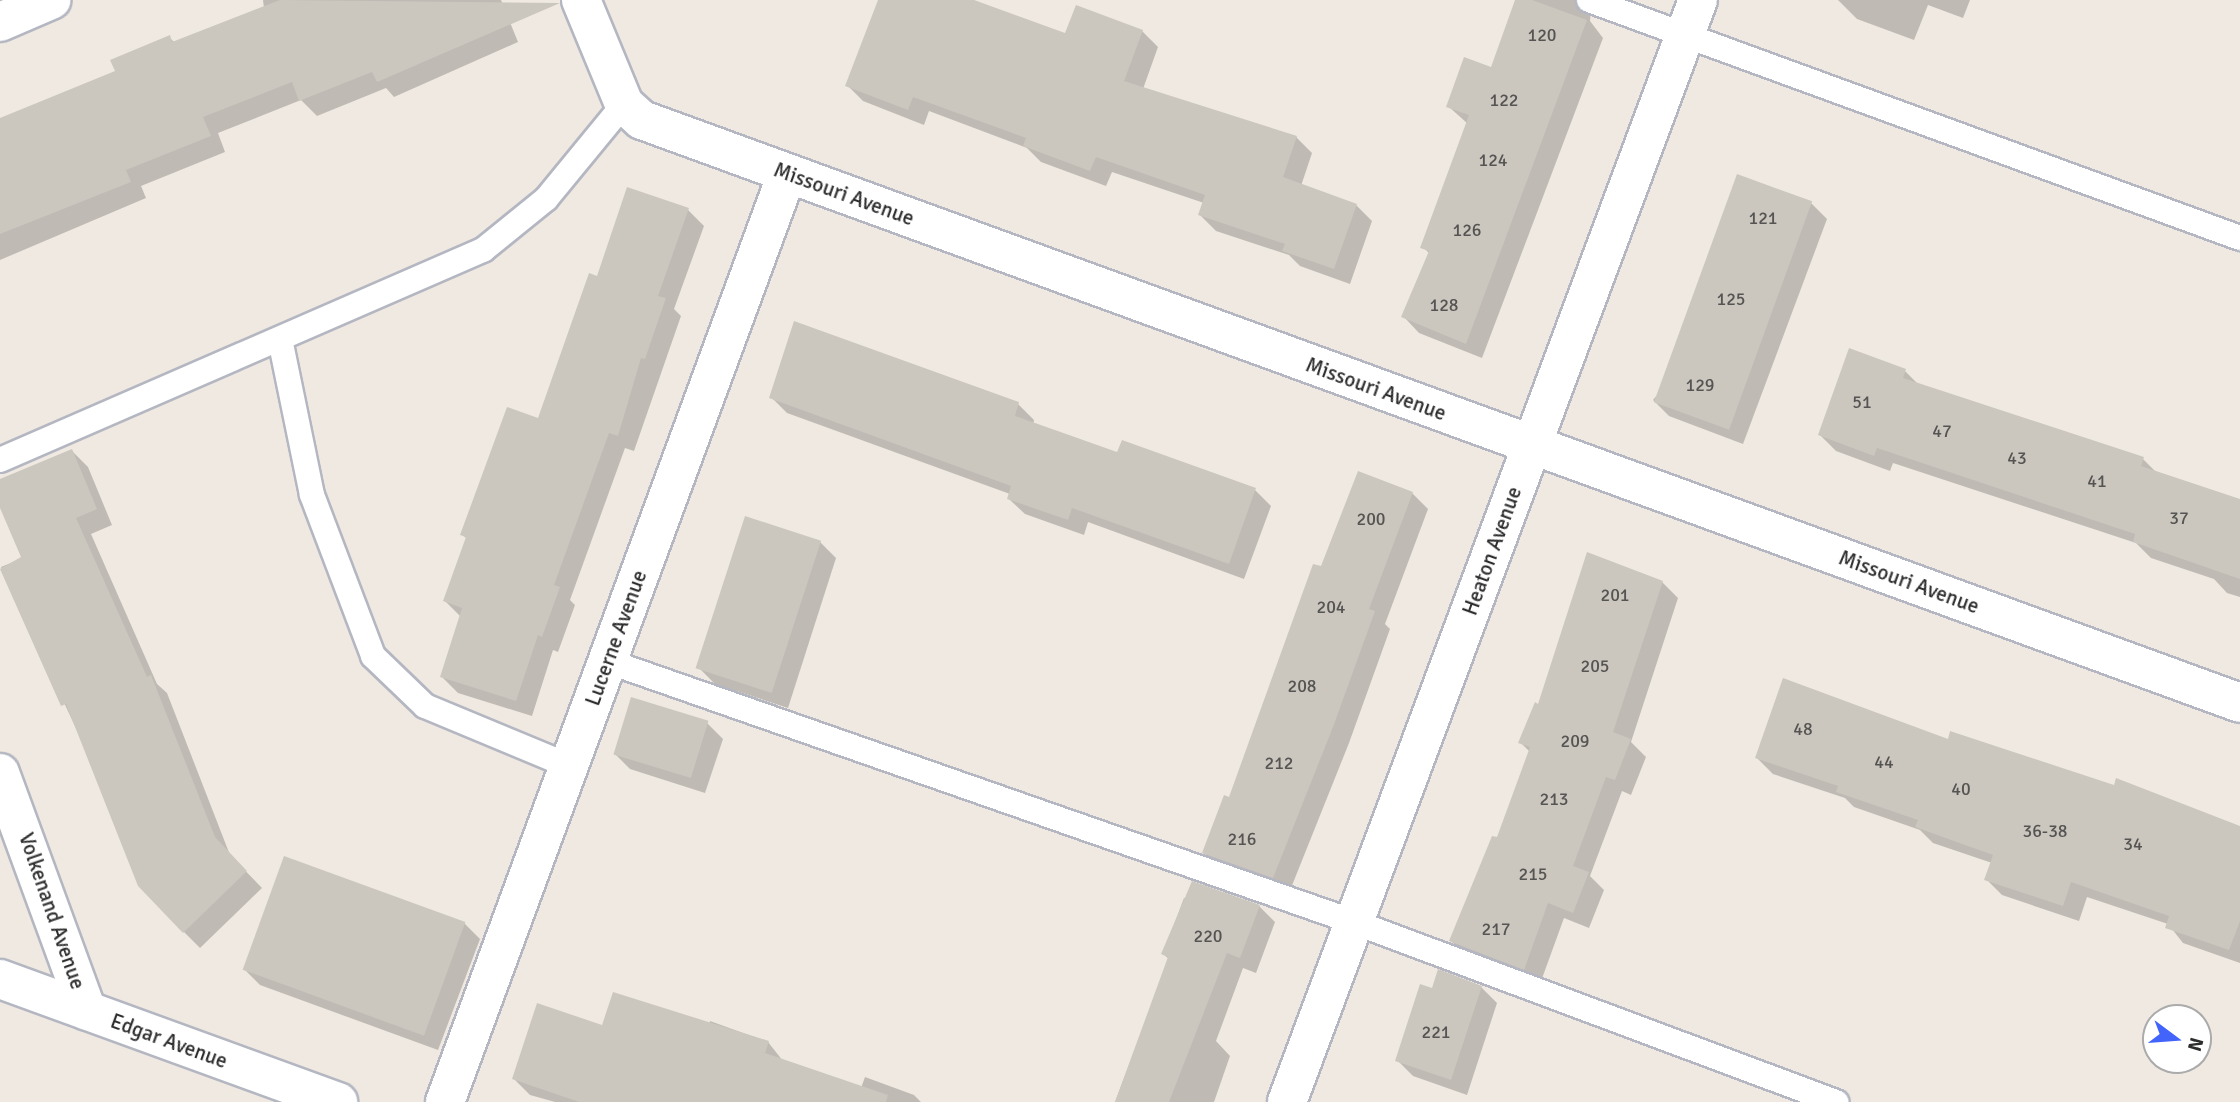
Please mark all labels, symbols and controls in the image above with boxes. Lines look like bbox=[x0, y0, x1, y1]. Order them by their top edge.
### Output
house number: 120 bbox=[1527, 24, 1557, 46]
house number: 122 bbox=[1489, 89, 1519, 111]
house number: 124 bbox=[1478, 149, 1508, 171]
street label: Missouri Avenue bbox=[770, 157, 918, 231]
house number: 121 bbox=[1748, 207, 1778, 229]
house number: 126 bbox=[1452, 219, 1482, 241]
house number: 125 bbox=[1716, 288, 1746, 310]
house number: 128 bbox=[1429, 294, 1459, 316]
street label: Missouri Avenue bbox=[1302, 352, 1450, 426]
house number: 129 bbox=[1685, 374, 1715, 396]
house number: 51 bbox=[1852, 391, 1872, 413]
house number: 47 bbox=[1932, 420, 1952, 442]
house number: 43 bbox=[2007, 447, 2027, 469]
house number: 41 bbox=[2087, 470, 2107, 492]
street label: Heaton Avenue bbox=[1457, 483, 1527, 619]
house number: 37 bbox=[2169, 507, 2189, 529]
house number: 200 bbox=[1356, 508, 1386, 530]
street label: Missouri Avenue bbox=[1835, 545, 1983, 619]
street label: Lucerne Avenue bbox=[580, 567, 652, 709]
house number: 201 bbox=[1600, 584, 1630, 606]
house number: 204 bbox=[1316, 596, 1346, 618]
house number: 205 bbox=[1580, 655, 1610, 677]
house number: 208 bbox=[1287, 675, 1317, 697]
house number: 48 bbox=[1793, 718, 1813, 740]
house number: 209 bbox=[1560, 730, 1590, 752]
house number: 44 bbox=[1874, 751, 1894, 773]
house number: 212 bbox=[1264, 752, 1294, 774]
house number: 40 bbox=[1951, 778, 1971, 800]
house number: 213 bbox=[1539, 788, 1569, 810]
house number: 36-38 bbox=[2022, 820, 2068, 842]
house number: 216 bbox=[1227, 828, 1257, 850]
street label: Volkenand Avenue bbox=[13, 830, 91, 992]
house number: 34 bbox=[2123, 833, 2143, 855]
house number: 215 bbox=[1518, 863, 1548, 885]
house number: 217 bbox=[1481, 918, 1511, 940]
house number: 220 bbox=[1193, 925, 1223, 947]
north arrow bbox=[2142, 1004, 2212, 1074]
street label: Edgar Avenue bbox=[107, 1008, 231, 1074]
house number: 221 bbox=[1421, 1021, 1451, 1043]
text: N bbox=[2182, 1035, 2209, 1054]

